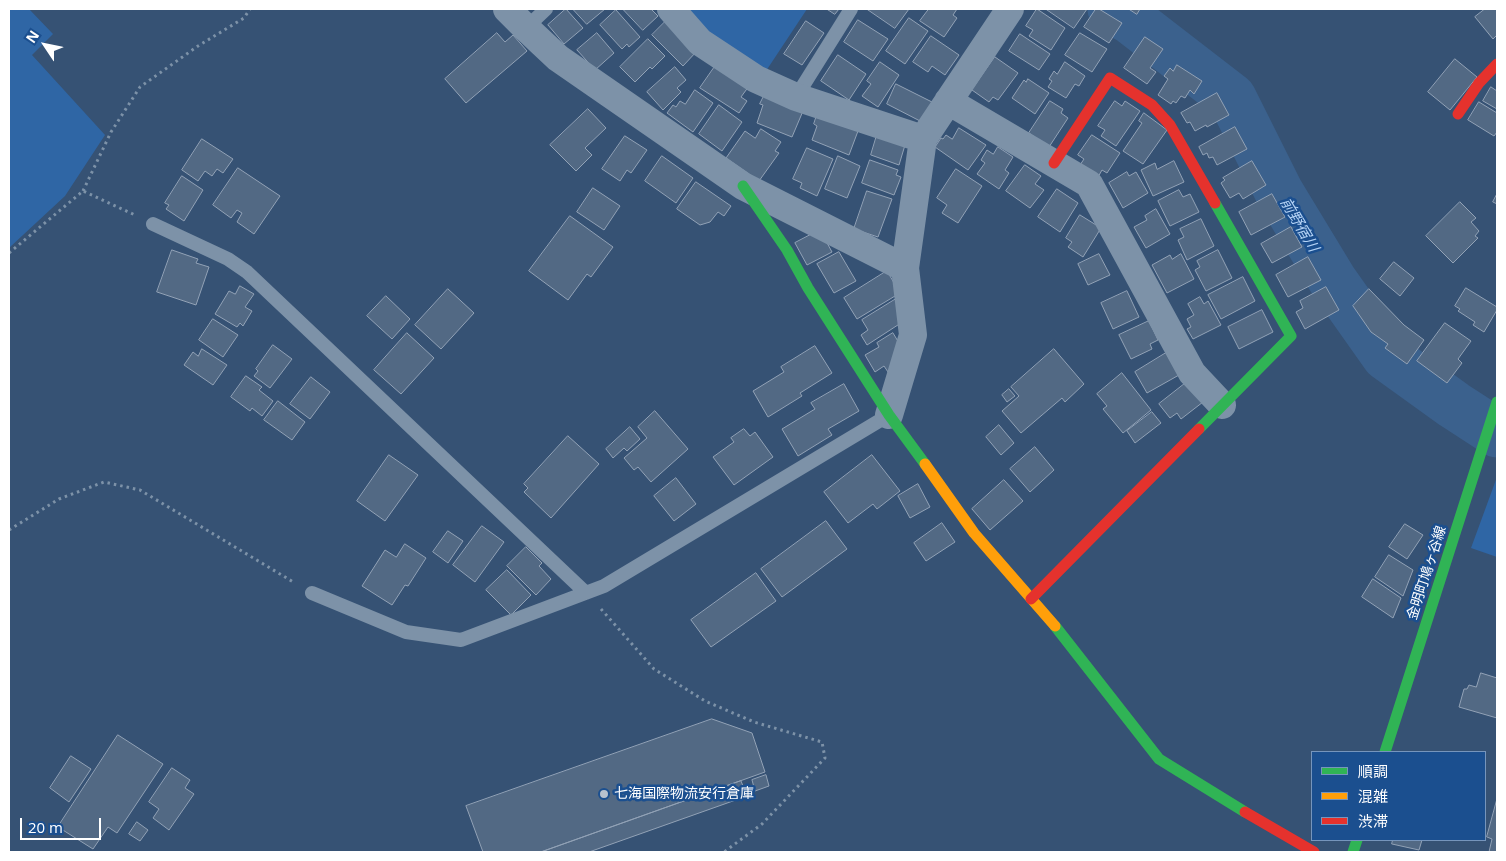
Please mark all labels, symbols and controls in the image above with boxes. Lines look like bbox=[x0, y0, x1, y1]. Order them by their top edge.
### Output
north arrow bbox=[20, 20, 70, 70]
text: N bbox=[21, 26, 43, 46]
water label: 前野宿川 bbox=[1276, 195, 1322, 255]
street label: 金明町鳩ヶ谷線 bbox=[1404, 524, 1450, 622]
legend bbox=[1311, 751, 1486, 841]
text: 順調 bbox=[1358, 761, 1388, 781]
place label: 七海国際物流安行倉庫 bbox=[614, 786, 754, 802]
text: 混雑 bbox=[1358, 786, 1388, 806]
marker: 七海国際物流安行倉庫 bbox=[598, 788, 610, 800]
scale bar bbox=[22, 808, 104, 840]
text: 渋滞 bbox=[1358, 811, 1388, 831]
text: 20 m bbox=[28, 817, 63, 837]

